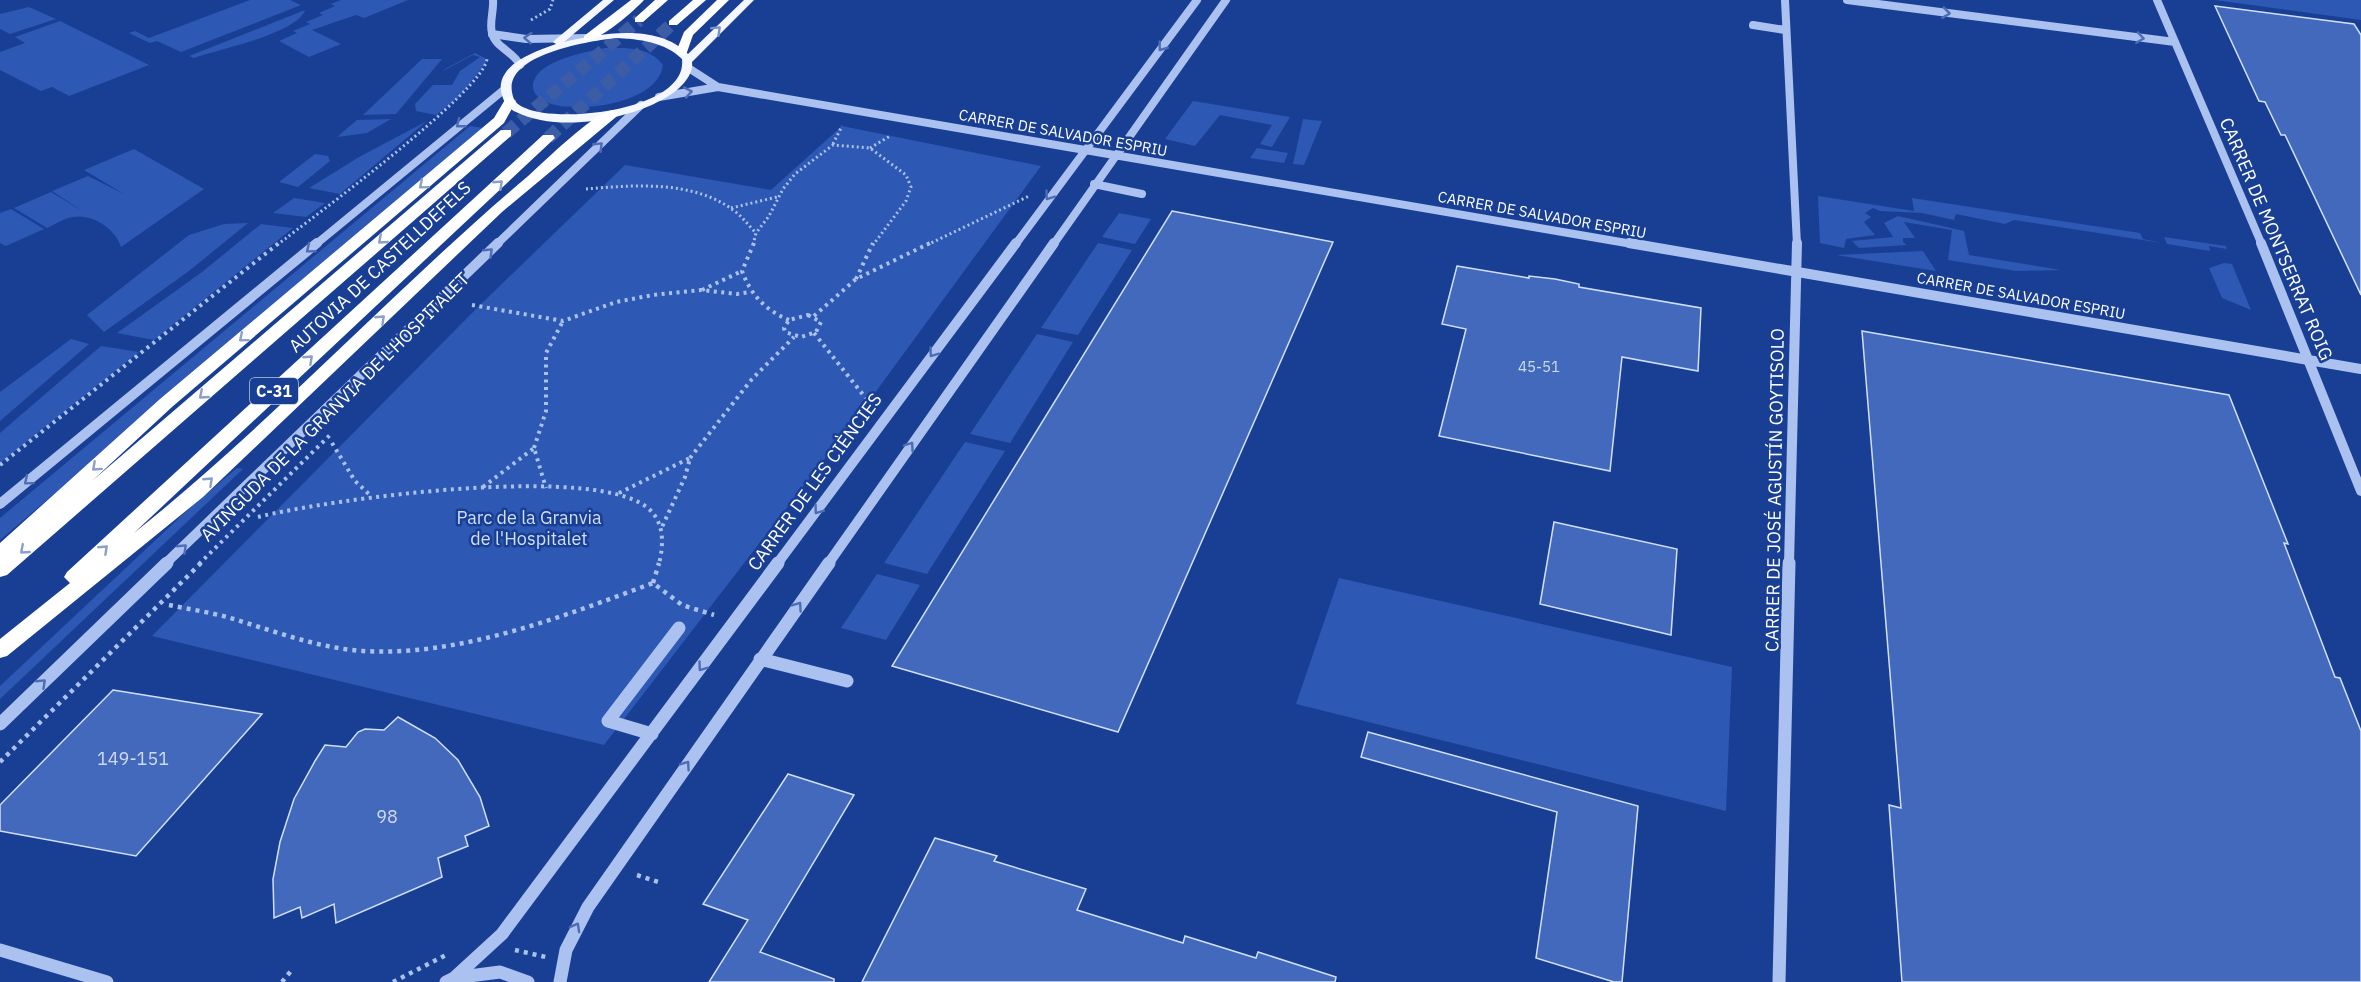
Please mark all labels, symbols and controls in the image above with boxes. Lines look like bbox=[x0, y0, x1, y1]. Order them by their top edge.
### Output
one-way arrow bbox=[1942, 6, 1951, 18]
one-way arrow bbox=[711, 26, 721, 37]
one-way arrow bbox=[523, 31, 532, 44]
one-way arrow bbox=[2135, 31, 2144, 43]
one-way arrow bbox=[1158, 40, 1169, 51]
one-way arrow bbox=[683, 86, 693, 98]
street label: CARRER DE SALVADOR ESPRIU bbox=[957, 105, 1169, 160]
street label: CARRER DE MONTSERRAT ROIG bbox=[2215, 114, 2338, 364]
one-way arrow bbox=[456, 116, 467, 127]
one-way arrow bbox=[592, 142, 603, 153]
street label: AUTOVIA DE CASTELLDEFELS bbox=[284, 176, 476, 357]
one-way arrow bbox=[419, 177, 430, 188]
one-way arrow bbox=[492, 180, 502, 191]
street label: CARRER DE SALVADOR ESPRIU bbox=[1436, 187, 1648, 242]
one-way arrow bbox=[1045, 190, 1056, 201]
one-way arrow bbox=[378, 233, 389, 244]
one-way arrow bbox=[306, 241, 317, 252]
one-way arrow bbox=[483, 248, 493, 259]
street label: AVINGUDA DE LA GRANVIA DE L'HOSPITALET bbox=[195, 267, 474, 546]
street label: CARRER DE SALVADOR ESPRIU bbox=[1915, 268, 2127, 323]
one-way arrow bbox=[375, 315, 385, 326]
street label: CARRER DE JOSÉ AGUSTÍN GOYTISOLO bbox=[1760, 328, 1789, 652]
one-way arrow bbox=[239, 331, 250, 342]
one-way arrow bbox=[929, 347, 940, 358]
one-way arrow bbox=[302, 355, 313, 366]
house number: 45-51 bbox=[1518, 357, 1560, 376]
road number: C-31 bbox=[250, 378, 298, 404]
one-way arrow bbox=[199, 387, 210, 398]
street label: CARRER DE LES CIÈNCIES bbox=[742, 388, 887, 575]
one-way arrow bbox=[903, 442, 914, 453]
one-way arrow bbox=[92, 460, 103, 471]
one-way arrow bbox=[24, 473, 35, 484]
one-way arrow bbox=[201, 478, 212, 489]
one-way arrow bbox=[814, 504, 825, 515]
park label: Parc de la Granvia de l'Hospitalet bbox=[456, 506, 602, 550]
one-way arrow bbox=[20, 542, 31, 553]
one-way arrow bbox=[176, 544, 186, 555]
one-way arrow bbox=[98, 545, 108, 556]
one-way arrow bbox=[791, 601, 802, 612]
one-way arrow bbox=[698, 661, 709, 672]
one-way arrow bbox=[36, 679, 46, 690]
house number: 149-151 bbox=[97, 747, 169, 770]
one-way arrow bbox=[679, 761, 690, 772]
house number: 98 bbox=[376, 805, 398, 828]
one-way arrow bbox=[569, 923, 581, 933]

